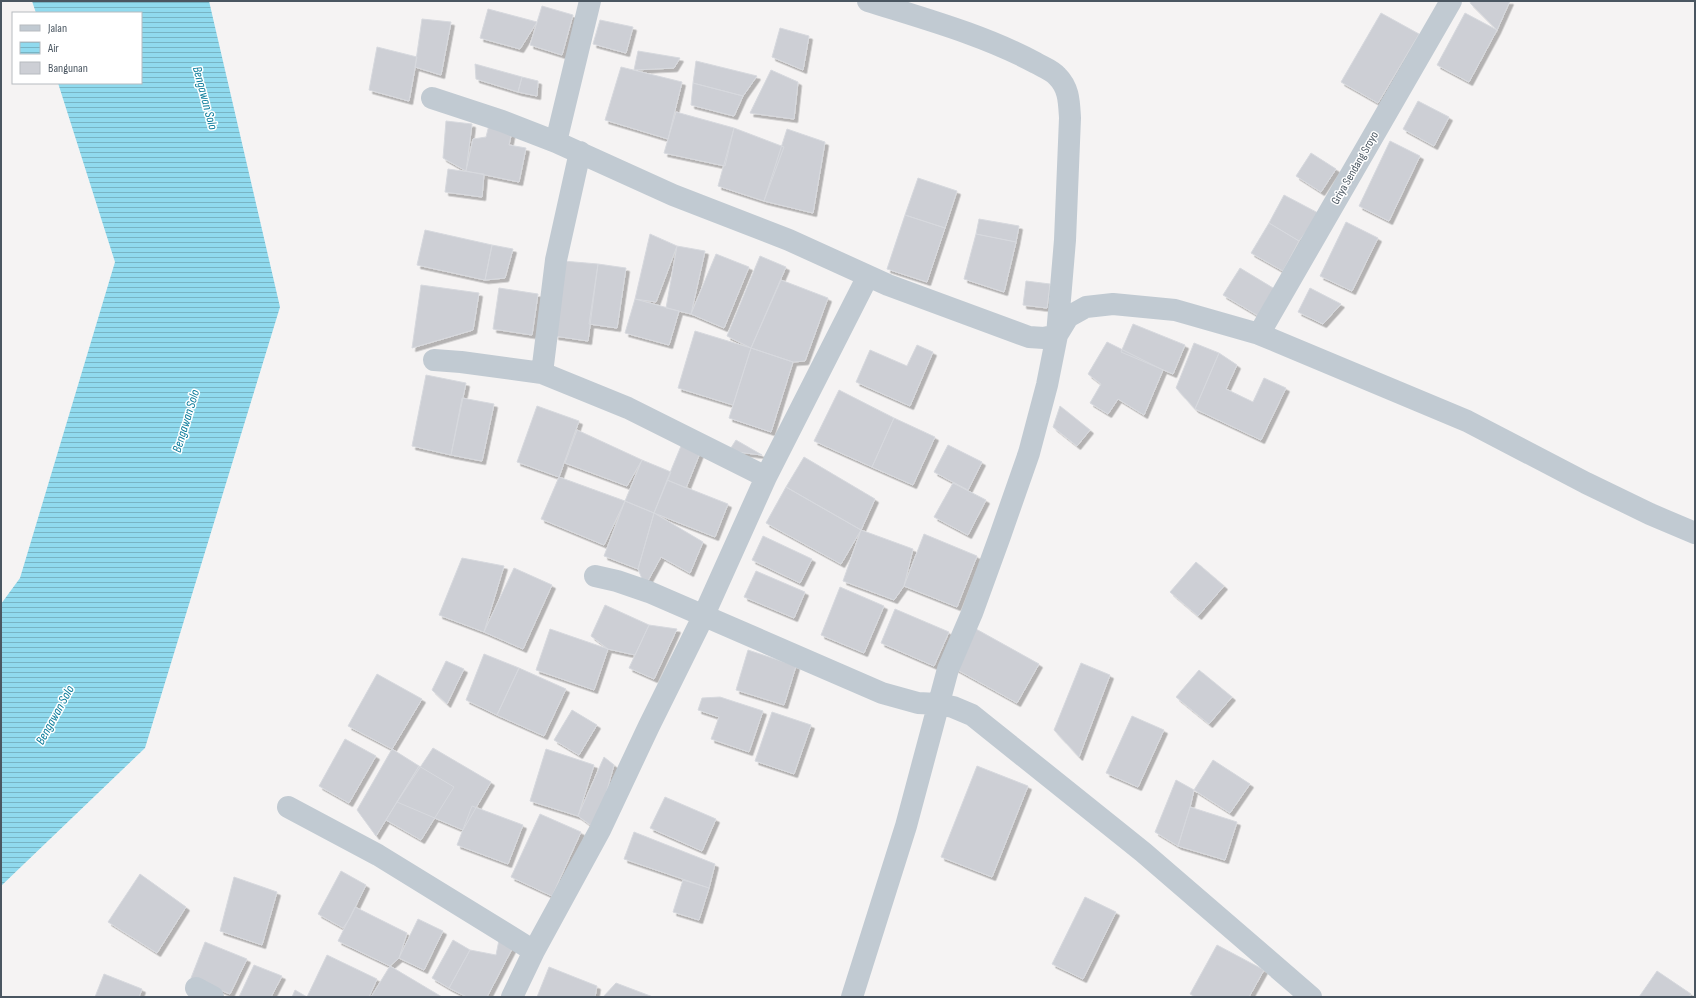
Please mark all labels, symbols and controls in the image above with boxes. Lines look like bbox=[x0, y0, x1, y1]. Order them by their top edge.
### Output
legend bbox=[12, 12, 142, 84]
text: Jalan bbox=[47, 21, 67, 36]
text: Air bbox=[47, 41, 59, 56]
text: Bangunan bbox=[48, 61, 88, 76]
water label: Bengawan Solo bbox=[189, 65, 221, 132]
street label: Griya Sendang Sroyo bbox=[1328, 129, 1382, 207]
water label: Bengawan Solo bbox=[169, 387, 203, 454]
water label: Bengawan Solo bbox=[32, 682, 78, 747]

